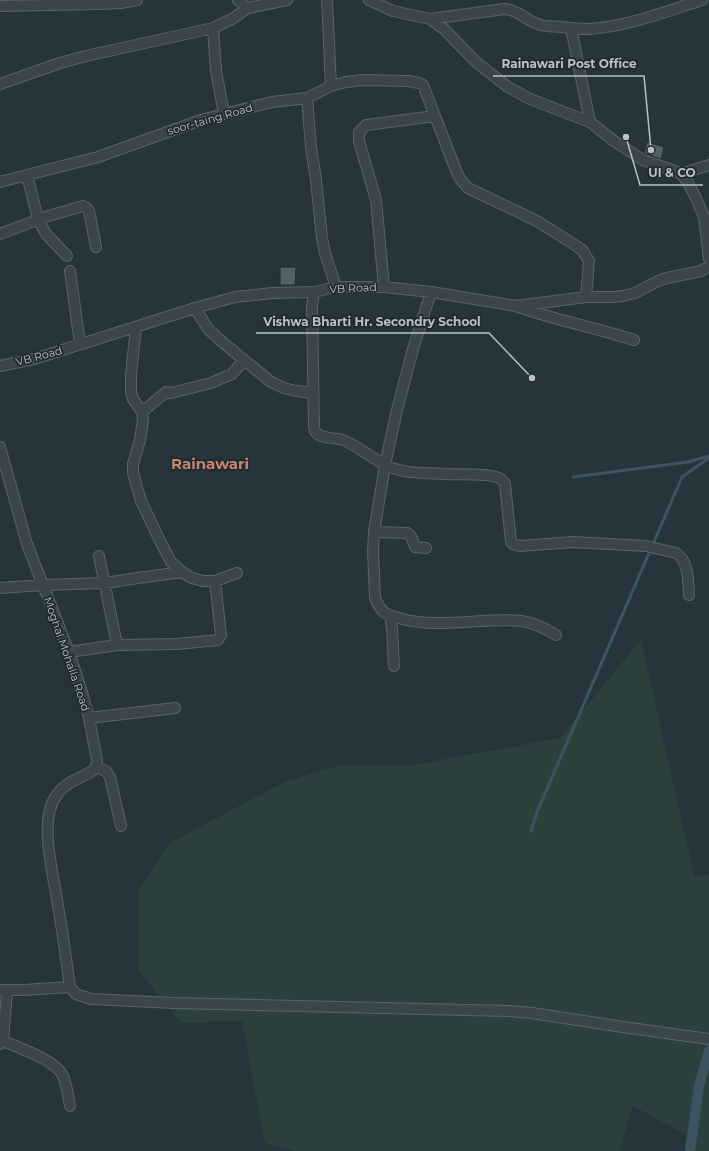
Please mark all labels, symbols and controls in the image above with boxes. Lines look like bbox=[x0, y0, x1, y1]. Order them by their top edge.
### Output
callout: Rainawari Post Office bbox=[493, 52, 644, 76]
text: Rainawari Post Office bbox=[501, 56, 637, 71]
street label: soor-taing Road bbox=[166, 100, 254, 138]
callout: UI & CO bbox=[640, 161, 703, 185]
text: UI & CO bbox=[648, 165, 696, 180]
street label: VB Road bbox=[329, 280, 377, 296]
callout: Vishwa Bharti Hr. Secondry School bbox=[256, 309, 489, 333]
text: Vishwa Bharti Hr. Secondry School bbox=[262, 314, 481, 329]
street label: VB Road bbox=[14, 343, 64, 369]
district label: Rainawari bbox=[171, 454, 249, 473]
street label: Moghal Mohalla Road bbox=[41, 595, 93, 713]

